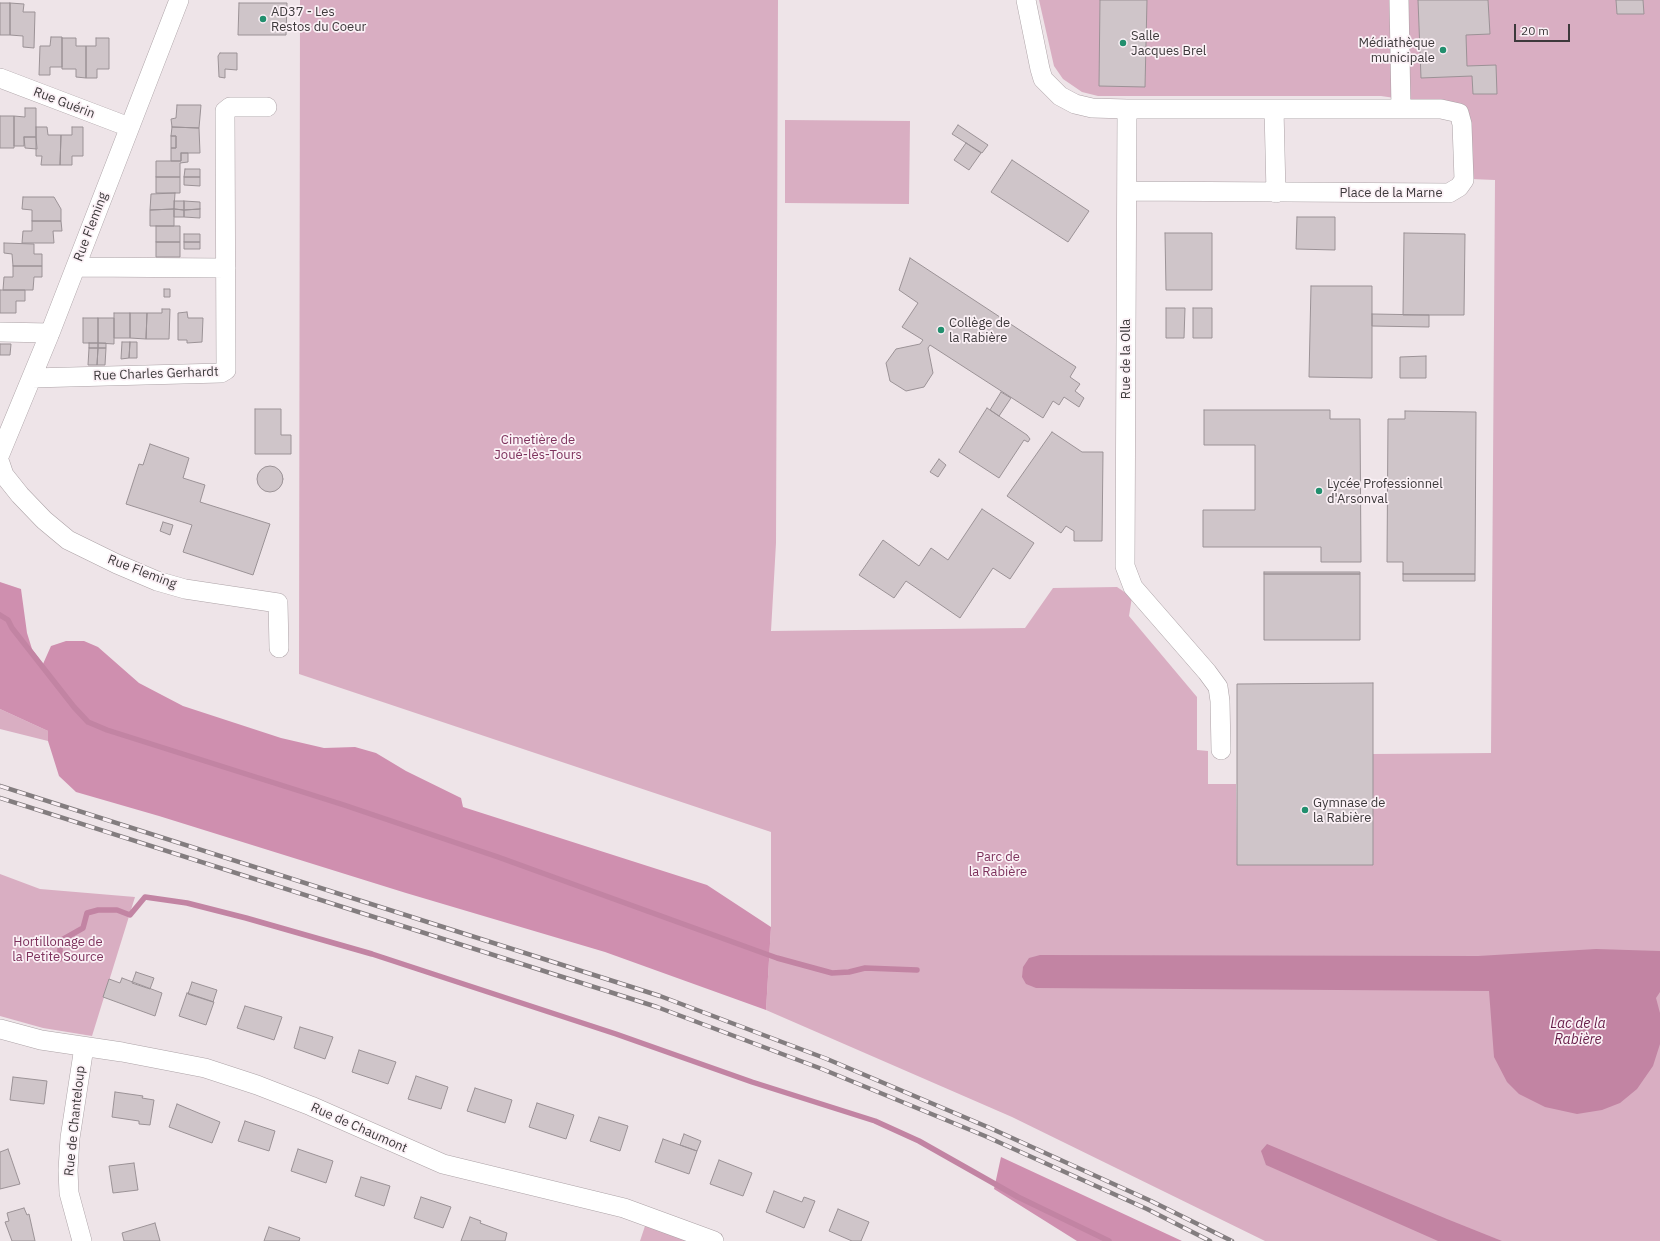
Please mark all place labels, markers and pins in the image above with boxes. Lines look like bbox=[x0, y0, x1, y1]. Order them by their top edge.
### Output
place label: AD37 - Les Restos du Coeur bbox=[271, 4, 366, 35]
marker: AD37 - Les Restos du Coeur bbox=[258, 14, 268, 24]
place label: Salle Jacques Brel bbox=[1131, 28, 1206, 59]
place label: Médiathèque municipale bbox=[1358, 35, 1435, 66]
marker: Salle Jacques Brel bbox=[1118, 38, 1128, 48]
marker: Médiathèque municipale bbox=[1438, 45, 1448, 55]
place label: Collège de la Rabière bbox=[949, 315, 1010, 346]
marker: Collège de la Rabière bbox=[936, 325, 946, 335]
place label: Lycée Professionnel d'Arsonval bbox=[1327, 476, 1443, 507]
marker: Lycée Professionnel d'Arsonval bbox=[1314, 486, 1324, 496]
place label: Gymnase de la Rabière bbox=[1313, 795, 1385, 826]
marker: Gymnase de la Rabière bbox=[1300, 805, 1310, 815]

